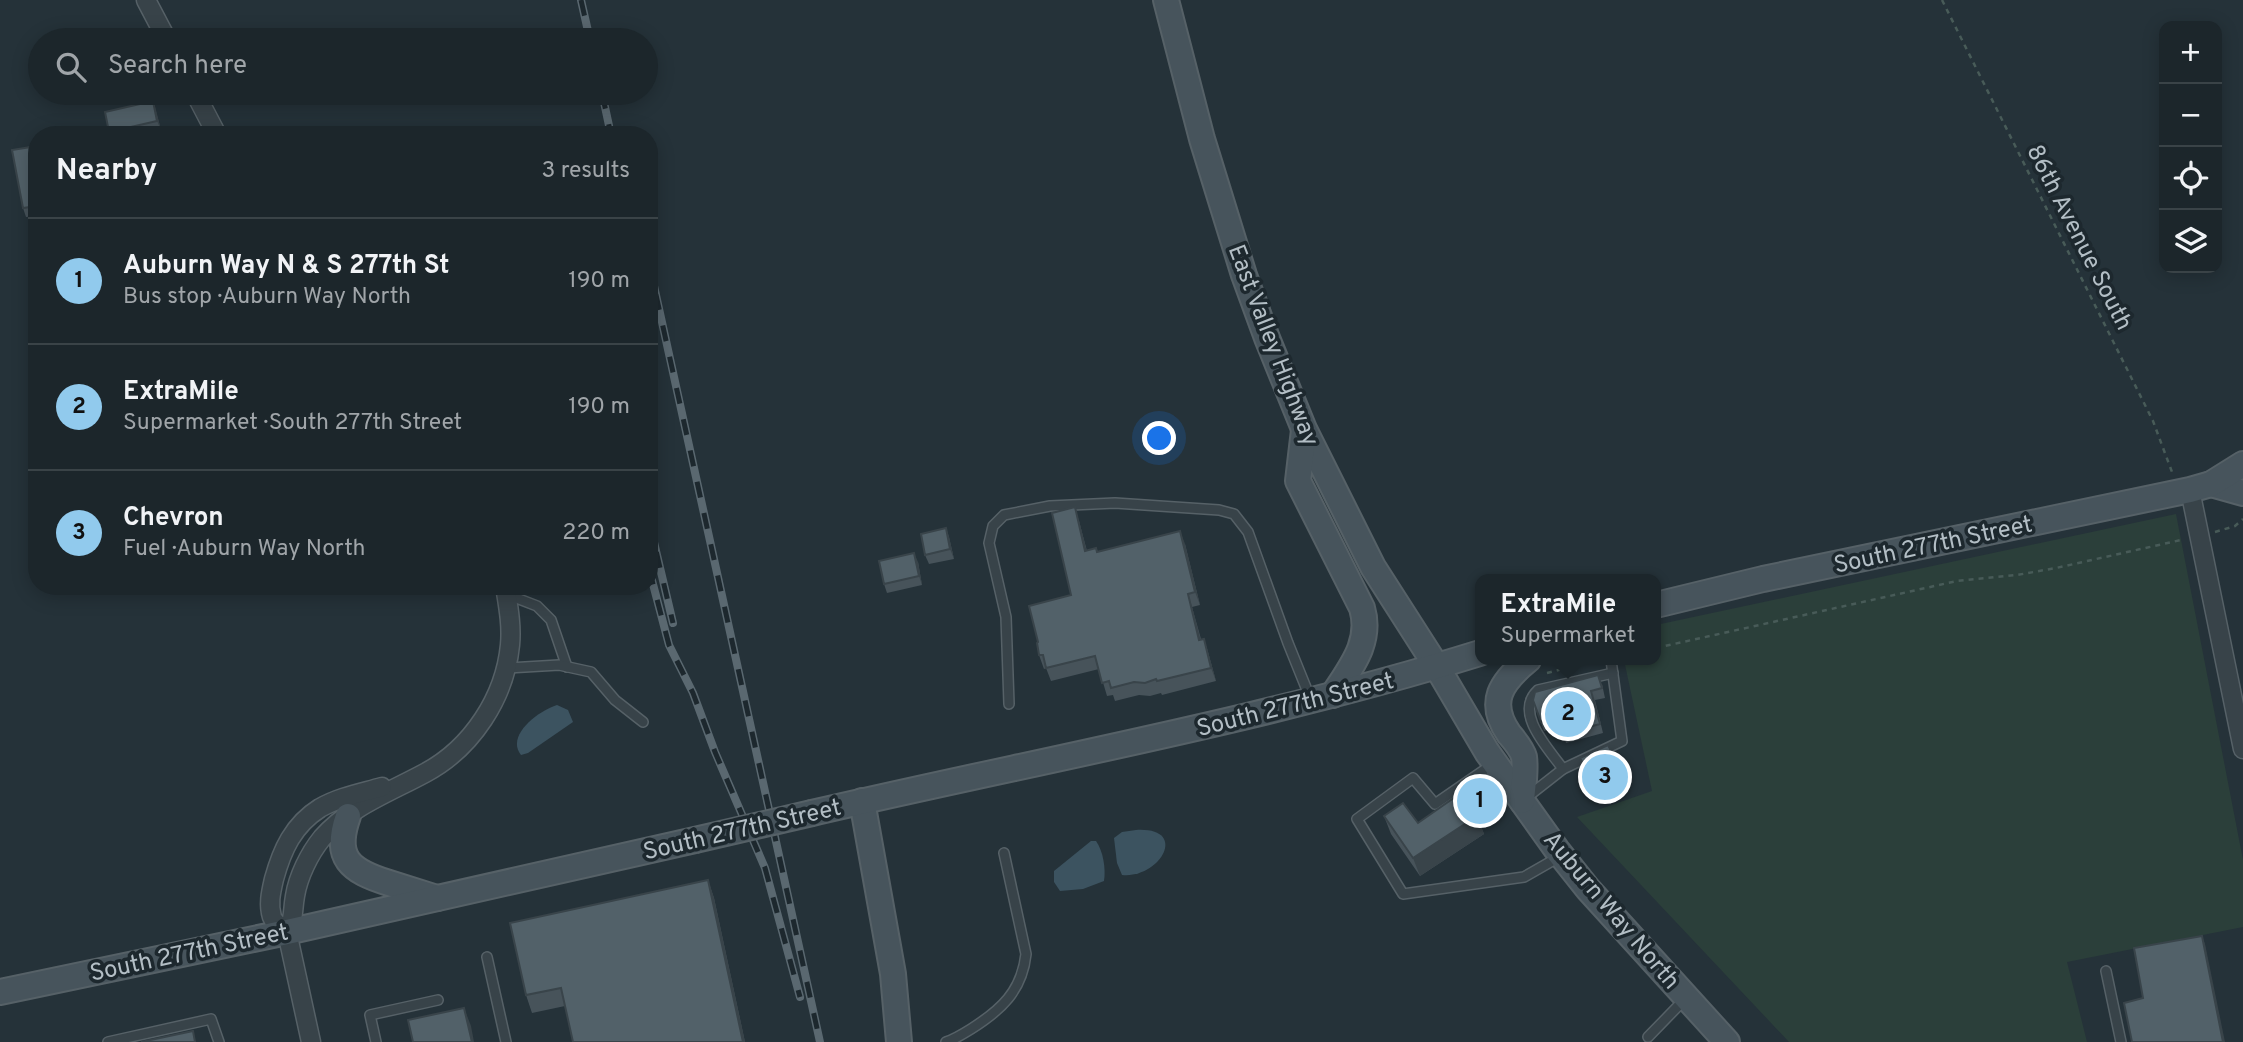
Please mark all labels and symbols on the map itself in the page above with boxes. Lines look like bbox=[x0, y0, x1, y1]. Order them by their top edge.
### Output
street label: 86th Avenue South bbox=[2018, 140, 2138, 336]
street label: East Valley Highway bbox=[1220, 241, 1324, 451]
your location bbox=[1142, 421, 1176, 455]
street label: South 277th Street bbox=[1831, 510, 2035, 582]
street label: South 277th Street bbox=[1194, 667, 1397, 745]
pin: 2 bbox=[1545, 688, 1591, 740]
pin: 3 bbox=[1582, 751, 1628, 803]
pin: 1 bbox=[1457, 775, 1503, 827]
street label: South 277th Street bbox=[641, 794, 844, 868]
street label: Auburn Way North bbox=[1536, 826, 1685, 997]
street label: South 277th Street bbox=[87, 918, 291, 990]

